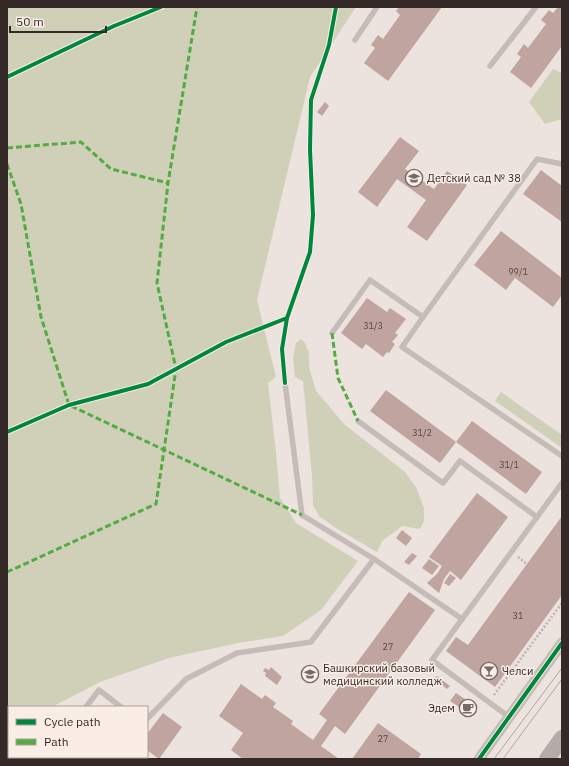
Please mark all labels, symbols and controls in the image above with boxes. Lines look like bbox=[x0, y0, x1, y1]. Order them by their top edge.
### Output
scale bar bbox=[10, 8, 106, 34]
text: 50 m bbox=[16, 14, 44, 29]
school or university icon: Детский сад № 38 bbox=[404, 168, 424, 188]
place label: Детский сад № 38 bbox=[427, 171, 521, 185]
house number: 99/1 bbox=[508, 266, 528, 277]
house number: 31/3 bbox=[363, 320, 383, 331]
house number: 31/2 bbox=[412, 427, 432, 438]
house number: 31/1 bbox=[499, 459, 519, 470]
house number: 31 bbox=[513, 610, 523, 621]
house number: 27 bbox=[383, 641, 393, 652]
place label: Башкирский базовый медицинский колледж bbox=[323, 661, 442, 688]
bar icon: Челси bbox=[479, 661, 499, 681]
school or university icon: Башкирский базовый медицинский колледж bbox=[300, 664, 320, 684]
place label: Челси bbox=[502, 664, 533, 678]
cafe icon: Эдем bbox=[458, 698, 478, 718]
place label: Эдем bbox=[428, 701, 455, 715]
legend bbox=[8, 706, 148, 758]
text: Cycle path bbox=[44, 714, 101, 729]
house number: 27 bbox=[378, 733, 388, 744]
text: Path bbox=[44, 734, 69, 749]

